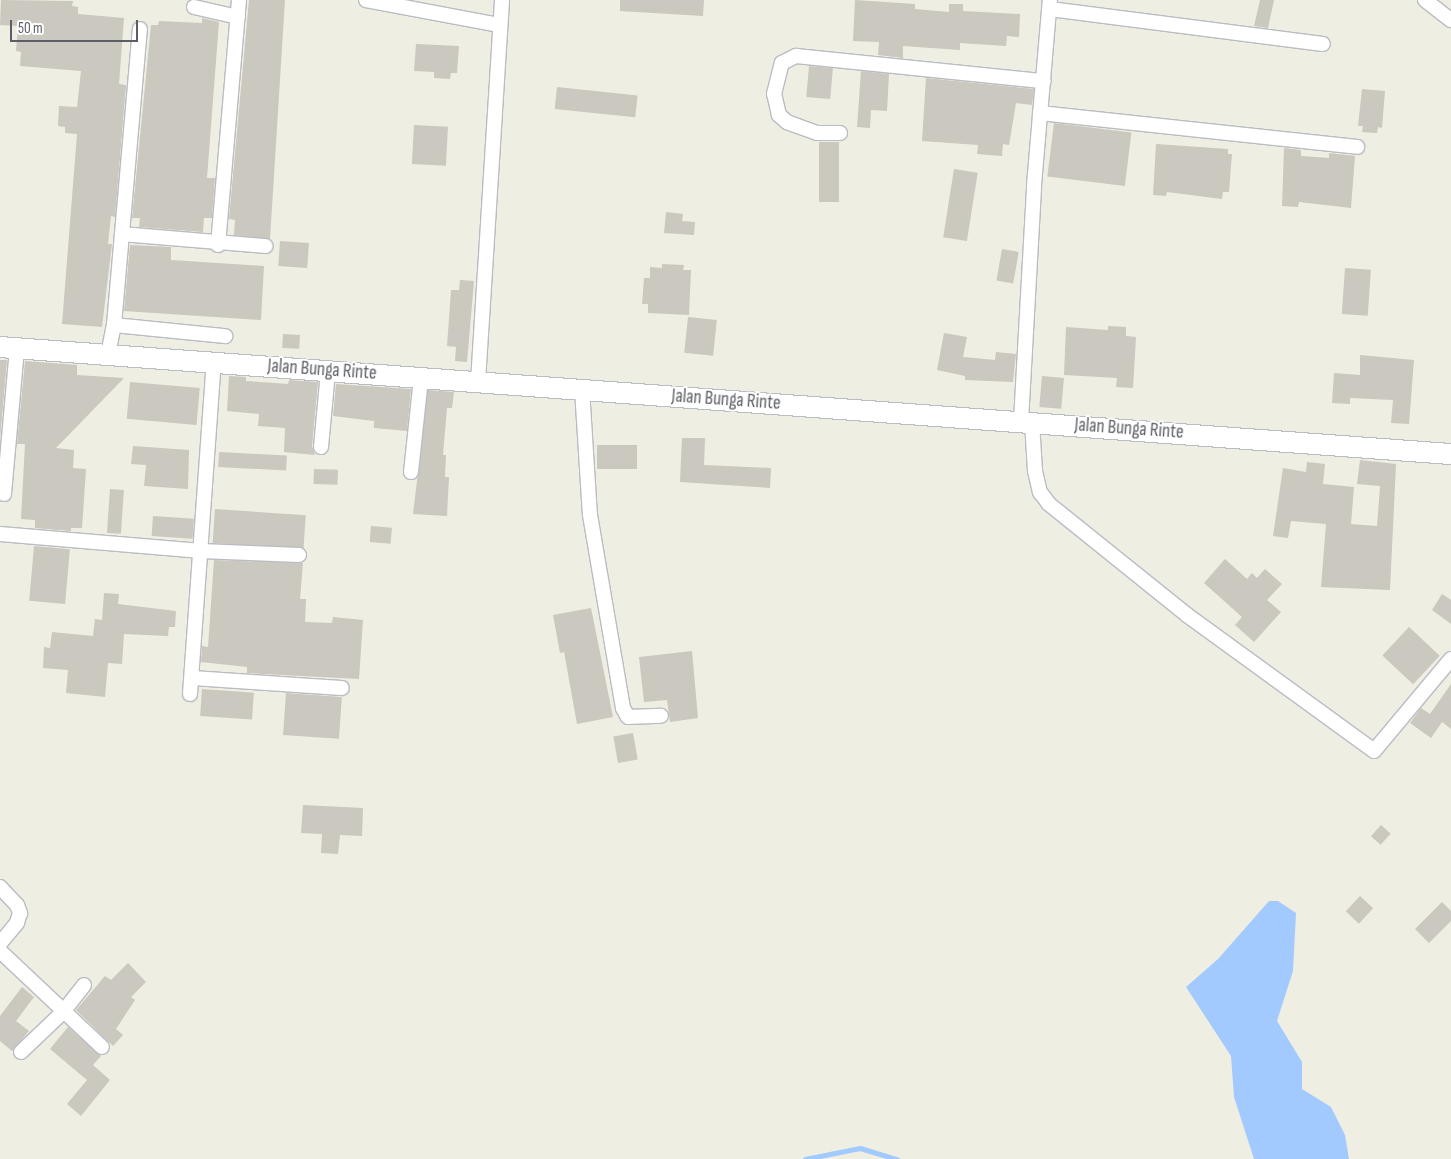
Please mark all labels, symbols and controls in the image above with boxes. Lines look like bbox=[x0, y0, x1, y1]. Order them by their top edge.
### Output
scale bar bbox=[12, 10, 140, 42]
text: 50 m bbox=[18, 19, 43, 38]
street label: Jalan Bunga Rinte bbox=[267, 355, 377, 385]
street label: Jalan Bunga Rinte bbox=[671, 385, 781, 415]
street label: Jalan Bunga Rinte bbox=[1074, 414, 1184, 444]

